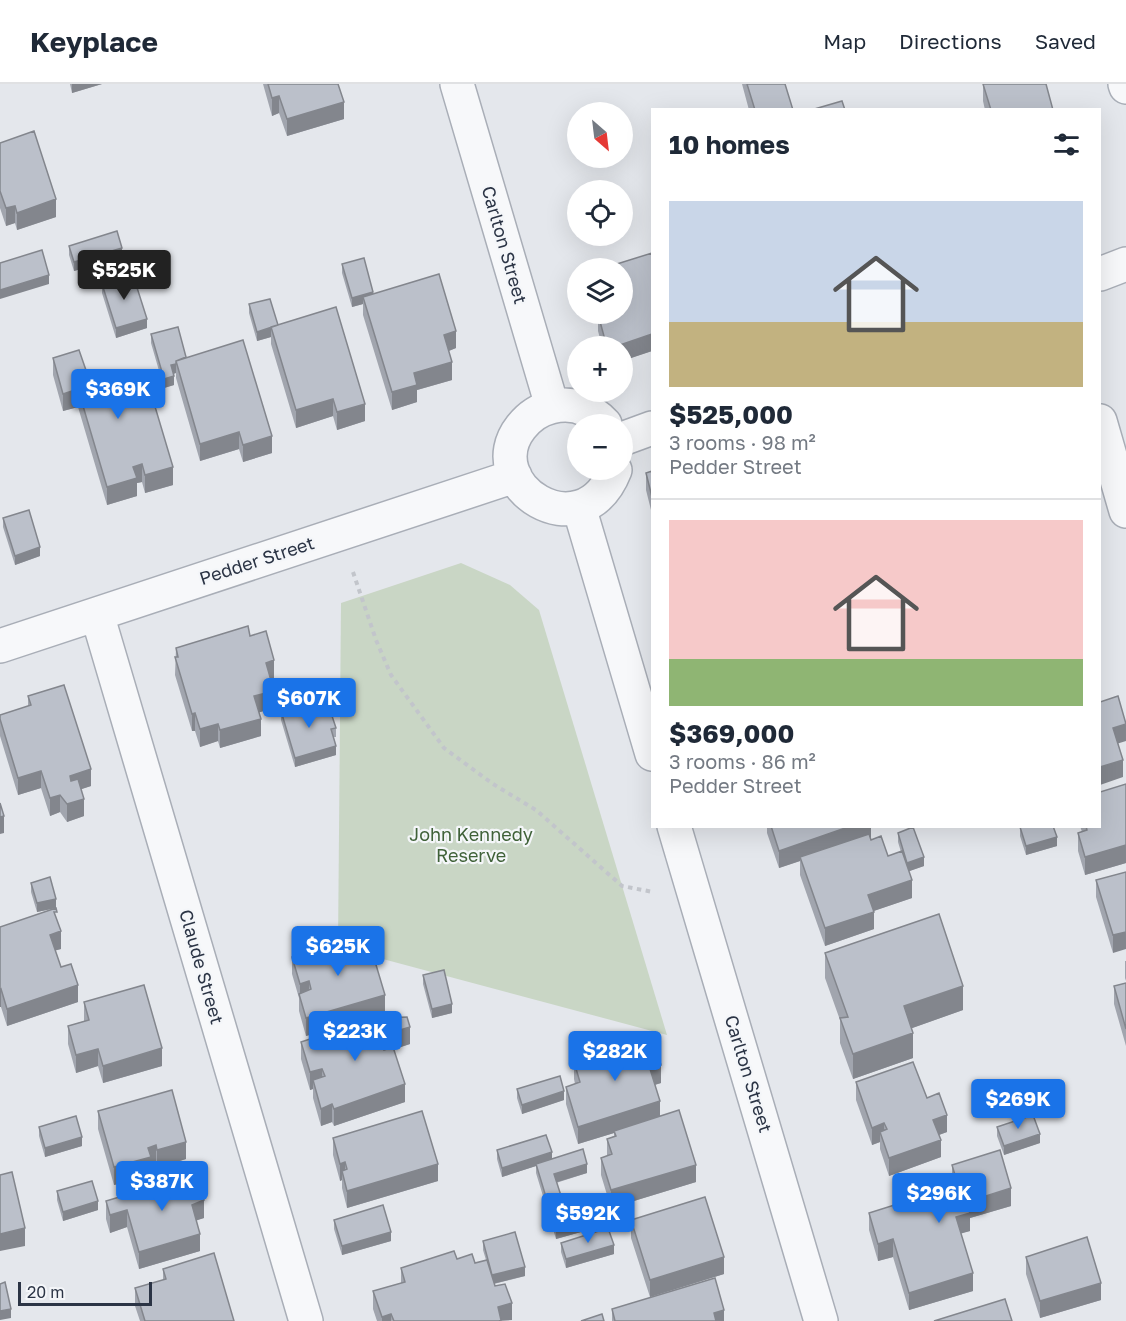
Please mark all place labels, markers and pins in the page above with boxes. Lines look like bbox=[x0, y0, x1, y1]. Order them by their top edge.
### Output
pin: $525K bbox=[82, 250, 166, 301]
pin: $369K bbox=[76, 369, 160, 420]
pin: $607K bbox=[267, 678, 351, 729]
pin: $625K bbox=[296, 926, 380, 977]
pin: $223K bbox=[313, 1011, 397, 1062]
pin: $282K bbox=[573, 1031, 657, 1082]
pin: $269K bbox=[976, 1079, 1060, 1130]
pin: $387K bbox=[120, 1161, 204, 1212]
pin: $296K bbox=[897, 1173, 981, 1224]
pin: $592K bbox=[546, 1193, 630, 1244]

